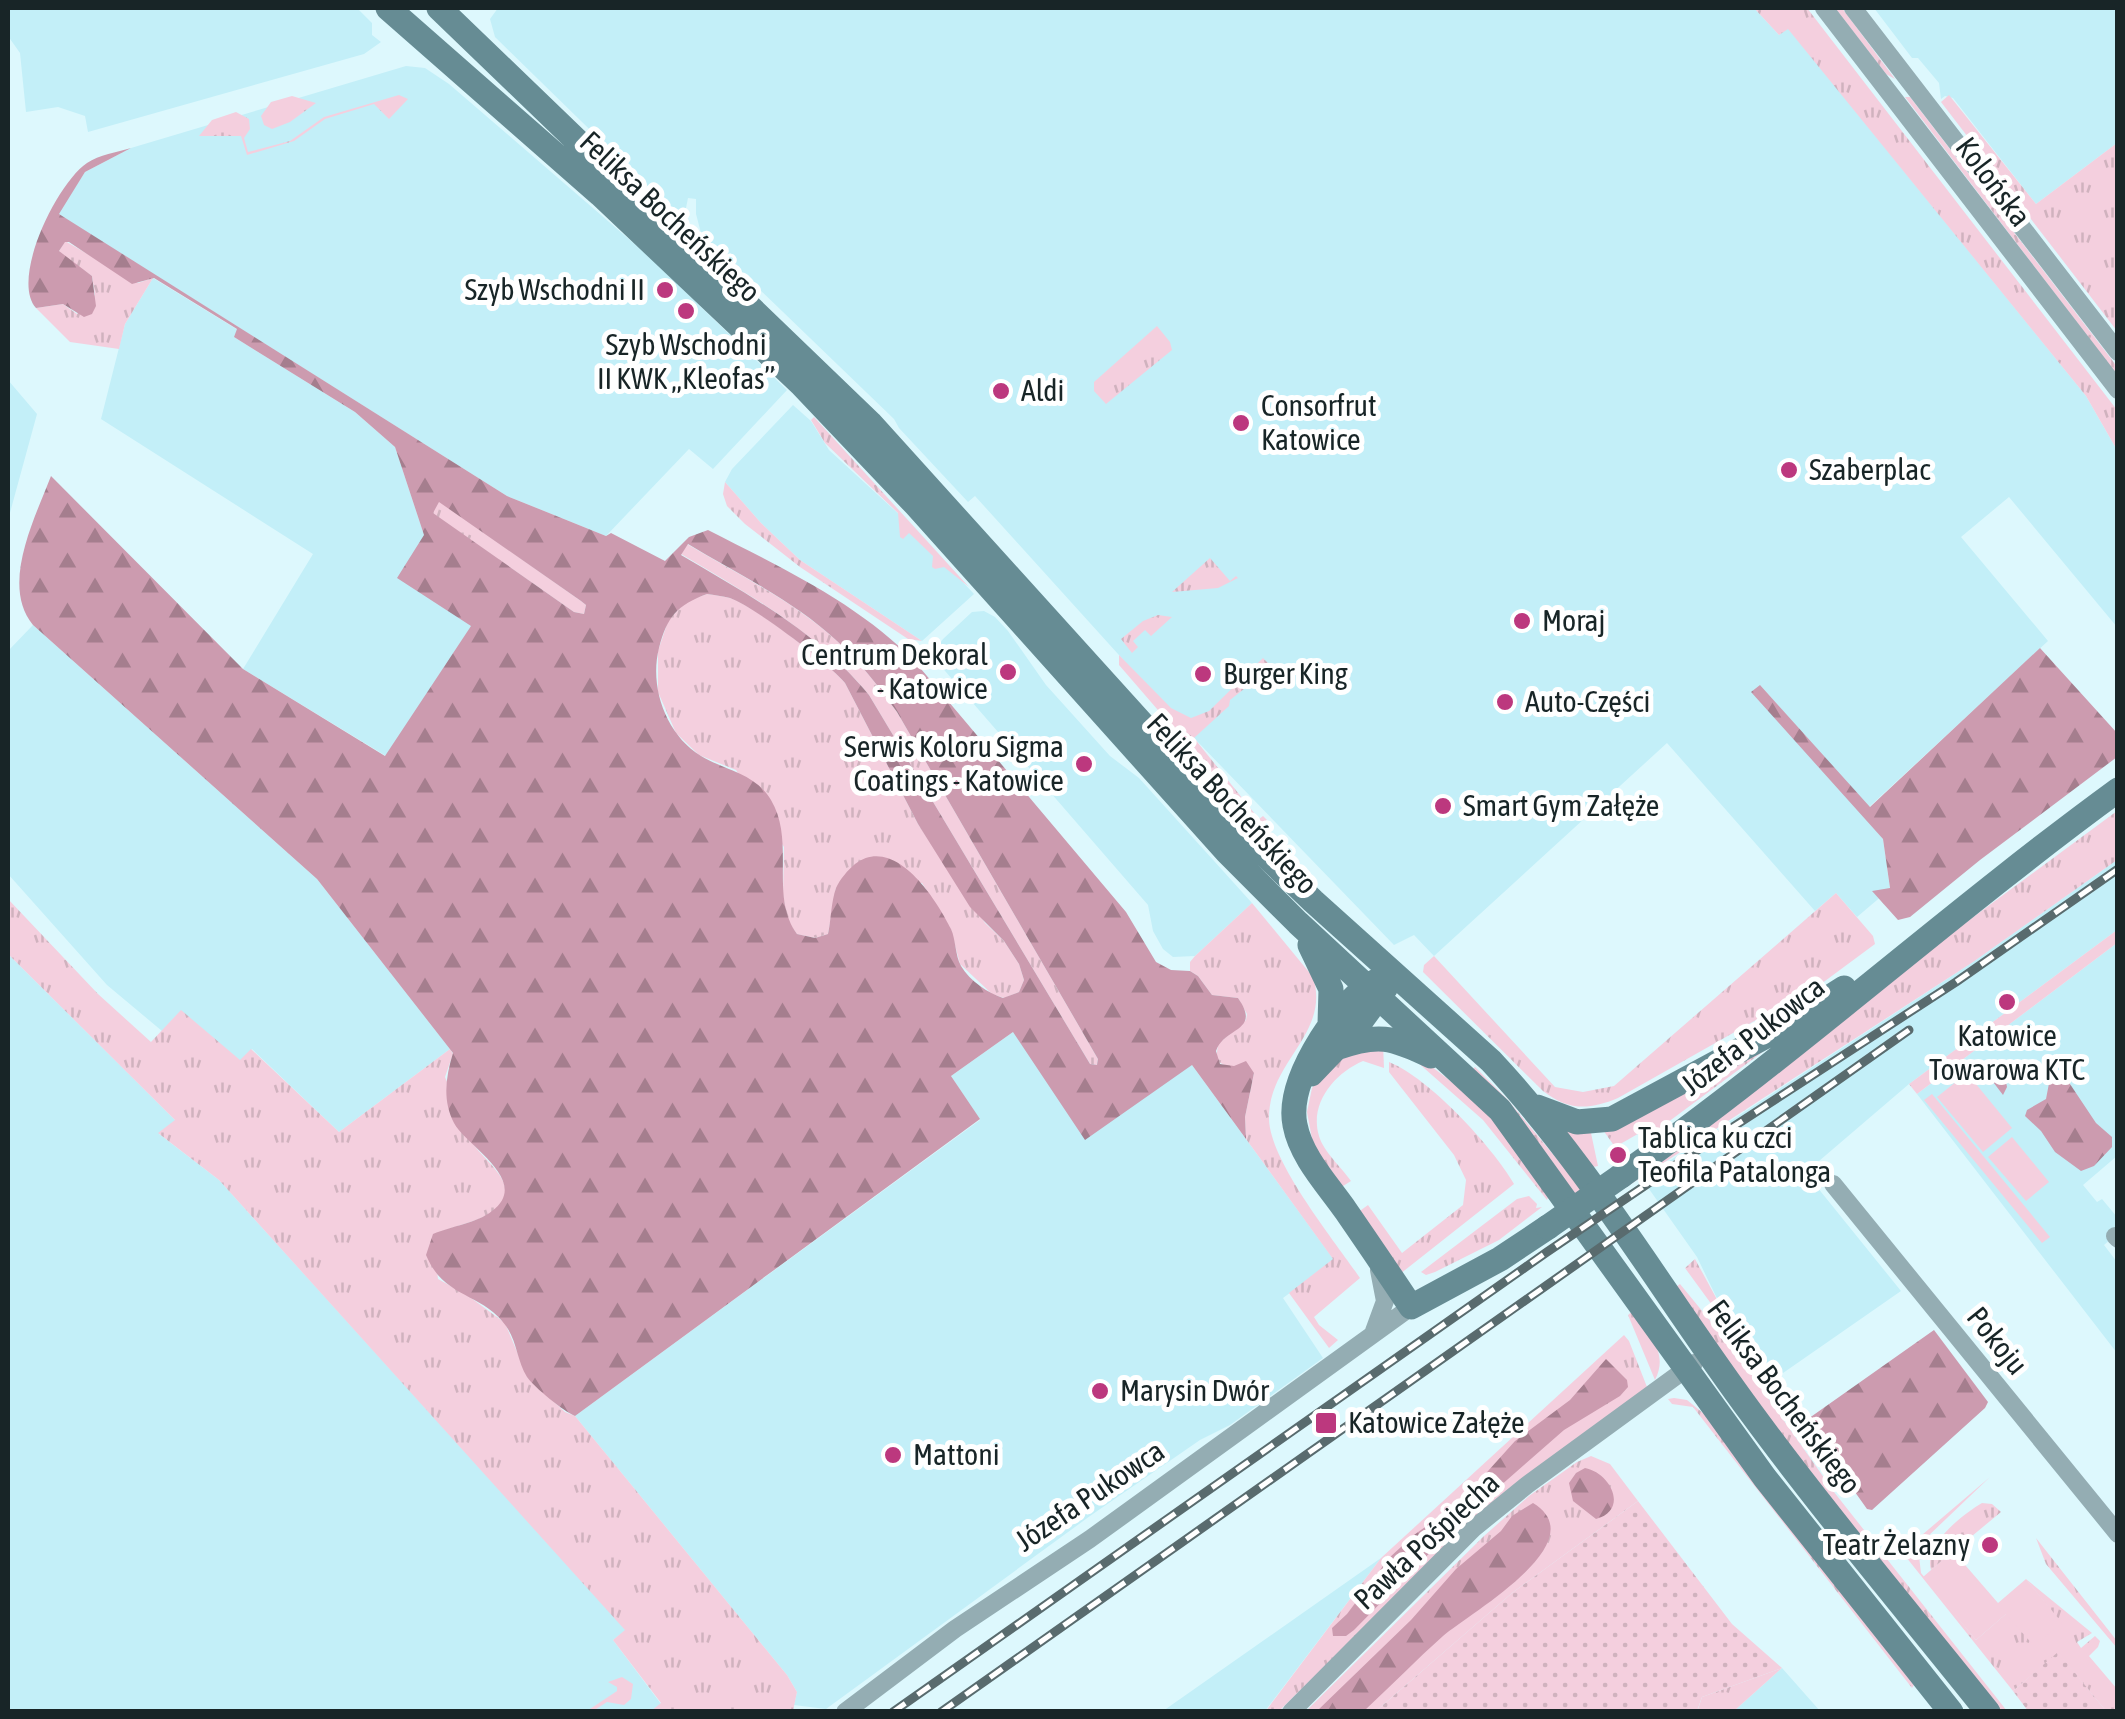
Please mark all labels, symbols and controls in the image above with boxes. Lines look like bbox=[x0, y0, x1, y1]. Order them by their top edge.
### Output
street label: Feliksa Bocheńskiego bbox=[574, 124, 768, 308]
street label: Kolońska bbox=[1949, 130, 2038, 232]
place label: Szyb Wschodni II bbox=[464, 272, 645, 306]
marker: Szyb Wschodni II bbox=[654, 279, 676, 301]
marker: Szyb Wschodni II KWK „Kleofas” bbox=[675, 300, 697, 322]
place label: Szyb Wschodni II KWK „Kleofas” bbox=[597, 327, 775, 395]
place label: Aldi bbox=[1021, 373, 1064, 407]
marker: Aldi bbox=[990, 380, 1012, 402]
place label: Consorfrut Katowice bbox=[1261, 388, 1377, 456]
marker: Consorfrut Katowice bbox=[1230, 412, 1252, 434]
place label: Szaberplac bbox=[1809, 452, 1931, 486]
marker: Szaberplac bbox=[1778, 459, 1800, 481]
place label: Moraj bbox=[1542, 603, 1605, 637]
marker: Moraj bbox=[1511, 610, 1533, 632]
place label: Centrum Dekoral - Katowice bbox=[801, 637, 988, 705]
place label: Burger King bbox=[1223, 656, 1348, 690]
marker: Centrum Dekoral - Katowice bbox=[997, 661, 1019, 683]
marker: Burger King bbox=[1192, 663, 1214, 685]
place label: Auto-Części bbox=[1525, 684, 1650, 718]
marker: Auto-Części bbox=[1494, 691, 1516, 713]
street label: Feliksa Bocheńskiego bbox=[1141, 706, 1325, 900]
place label: Serwis Koloru Sigma Coatings - Katowice bbox=[844, 729, 1064, 797]
marker: Serwis Koloru Sigma Coatings - Katowice bbox=[1073, 753, 1095, 775]
place label: Smart Gym Załęże bbox=[1463, 788, 1659, 822]
marker: Smart Gym Załęże bbox=[1432, 795, 1454, 817]
street label: Józefa Pukowca bbox=[1674, 969, 1831, 1102]
marker: Katowice Towarowa KTC bbox=[1996, 991, 2018, 1013]
place label: Katowice Towarowa KTC bbox=[1929, 1018, 2085, 1086]
place label: Tablica ku czci Teofila Patalonga bbox=[1638, 1120, 1831, 1188]
marker: Tablica ku czci Teofila Patalonga bbox=[1607, 1144, 1629, 1166]
street label: Feliksa Bocheńskiego bbox=[1701, 1293, 1869, 1500]
street label: Pokoju bbox=[1960, 1300, 2035, 1381]
place label: Marysin Dwór bbox=[1120, 1373, 1270, 1407]
marker: Marysin Dwór bbox=[1089, 1380, 1111, 1402]
place label: Katowice Załęże bbox=[1348, 1405, 1525, 1439]
marker: Katowice Załęże bbox=[1313, 1410, 1339, 1436]
street label: Józefa Pukowca bbox=[1009, 1433, 1170, 1557]
place label: Mattoni bbox=[913, 1437, 1000, 1471]
marker: Mattoni bbox=[882, 1444, 904, 1466]
street label: Pawła Pośpiecha bbox=[1347, 1465, 1506, 1616]
place label: Teatr Żelazny bbox=[1823, 1527, 1970, 1561]
marker: Teatr Żelazny bbox=[1979, 1534, 2001, 1556]

